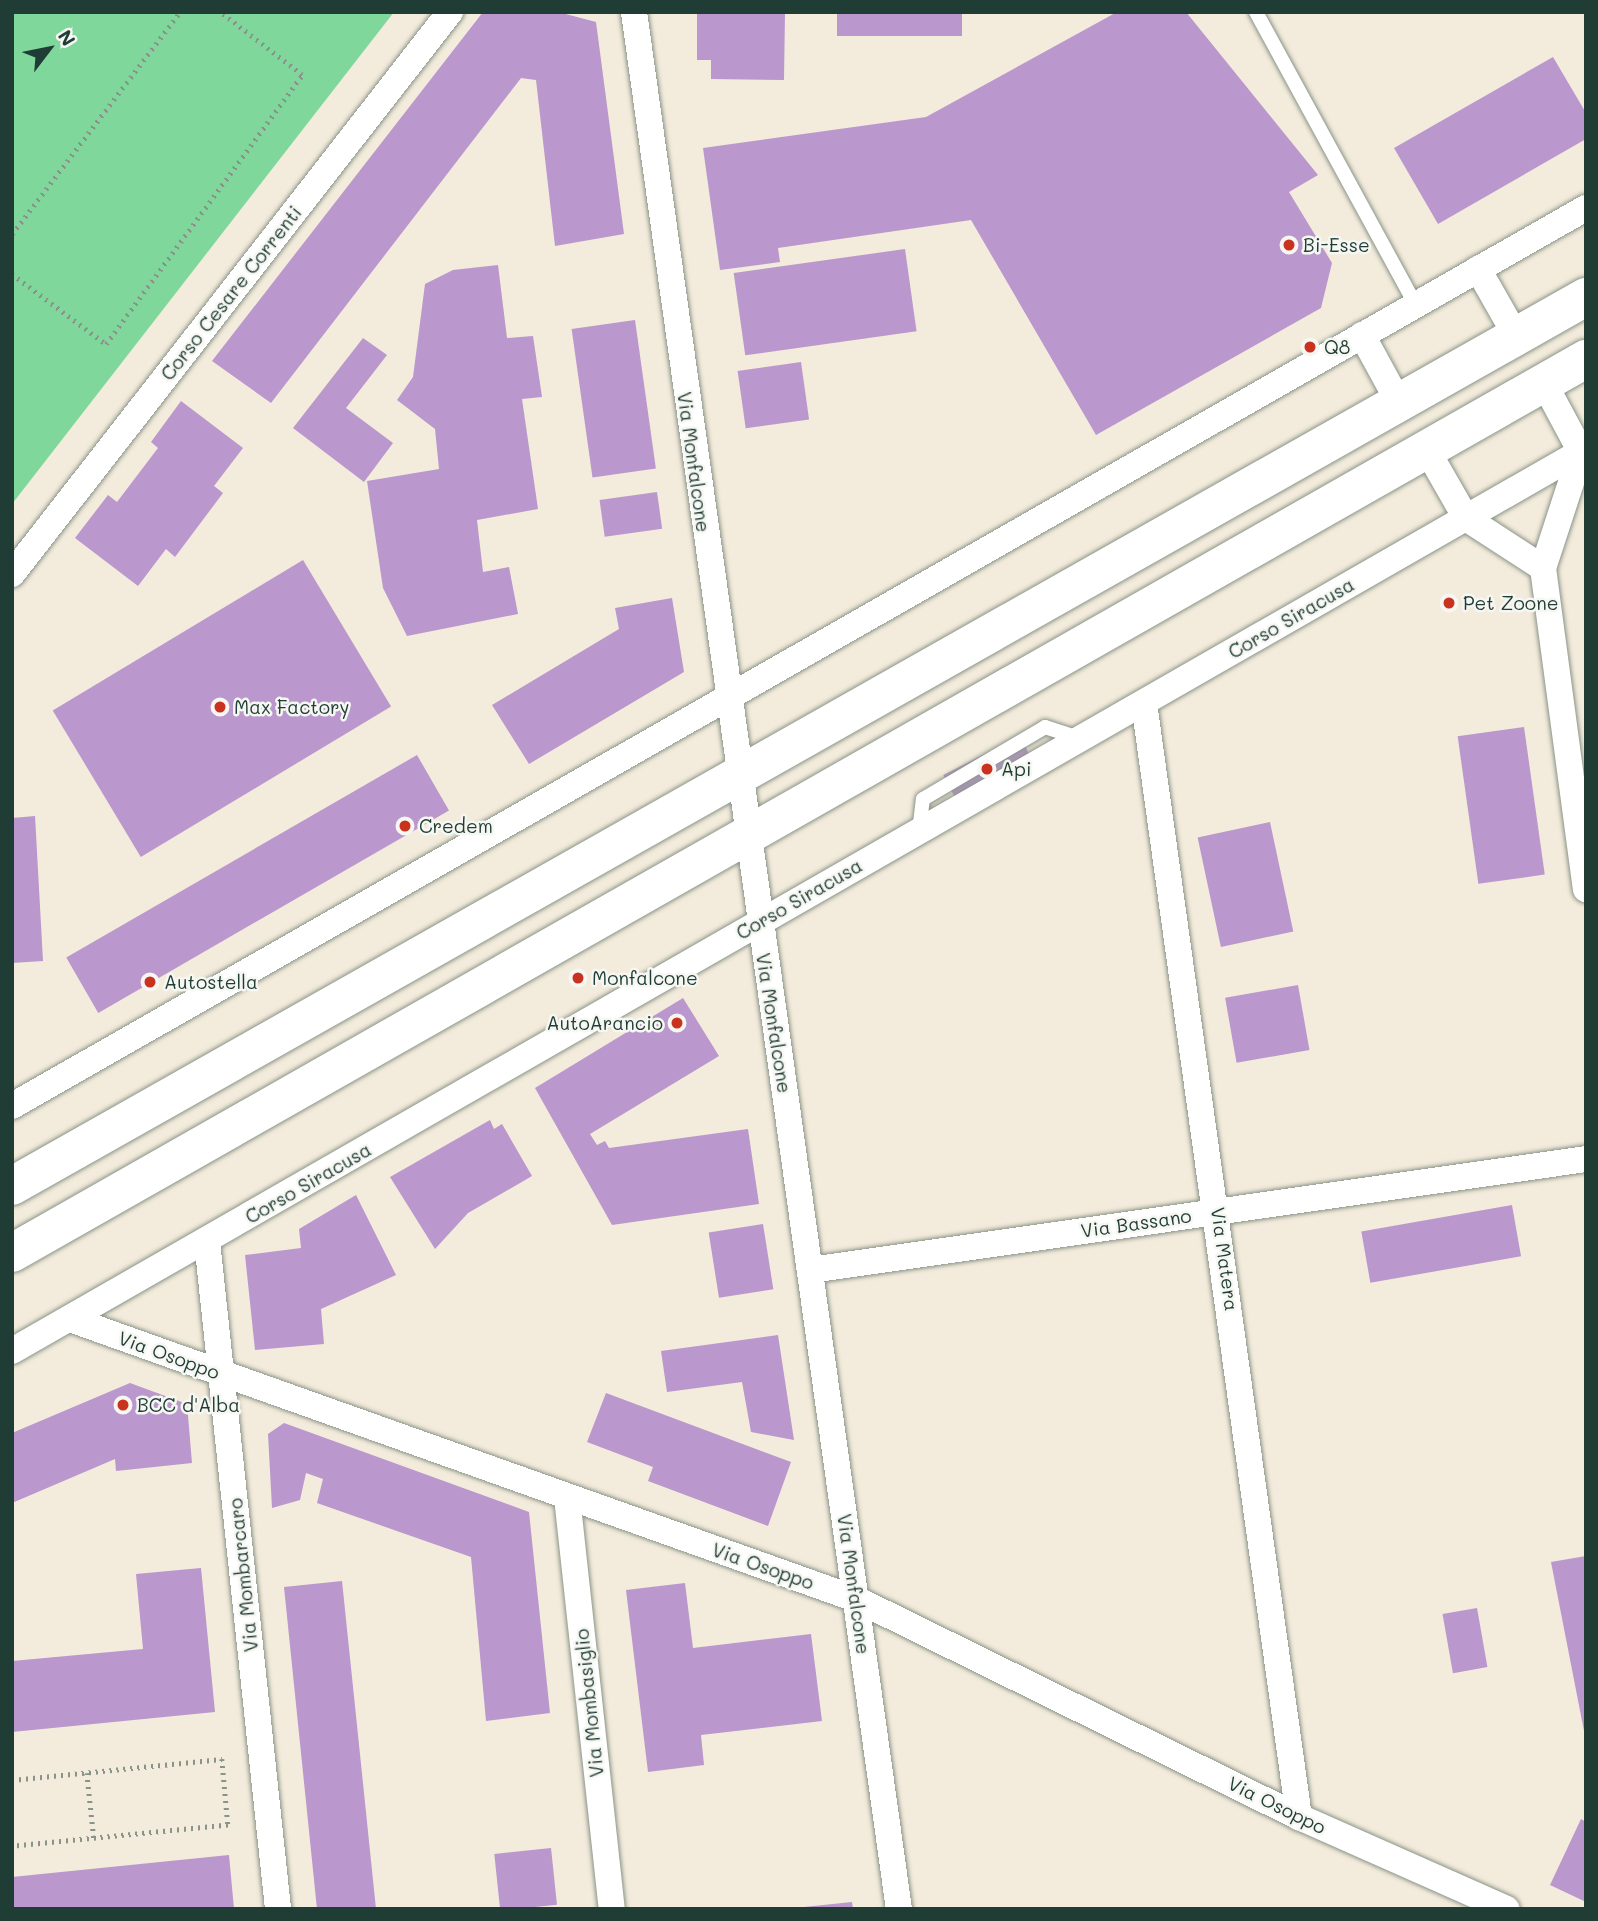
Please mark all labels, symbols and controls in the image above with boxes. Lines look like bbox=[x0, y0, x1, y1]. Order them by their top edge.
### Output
north arrow bbox=[14, 14, 84, 84]
text: N bbox=[53, 25, 82, 50]
street label: Corso Cesare Correnti bbox=[156, 201, 306, 385]
place label: Bi-Esse bbox=[1303, 234, 1370, 256]
marker: Bi-Esse bbox=[1281, 237, 1297, 253]
place label: Q8 bbox=[1324, 336, 1350, 358]
marker: Q8 bbox=[1302, 339, 1318, 355]
street label: Via Monfalcone bbox=[673, 390, 715, 534]
street label: Corso Siracusa bbox=[1224, 573, 1358, 663]
place label: Pet Zoone bbox=[1463, 592, 1558, 614]
marker: Pet Zoone bbox=[1441, 595, 1457, 611]
place label: Max Factory bbox=[234, 696, 349, 718]
marker: Max Factory bbox=[212, 699, 228, 715]
place label: Api bbox=[1001, 758, 1032, 780]
marker: Api bbox=[979, 761, 995, 777]
place label: Credem bbox=[419, 815, 493, 837]
marker: Credem bbox=[397, 818, 413, 834]
street label: Corso Siracusa bbox=[732, 854, 866, 944]
street label: Via Monfalcone bbox=[752, 951, 796, 1095]
place label: Monfalcone bbox=[592, 967, 698, 989]
marker: Monfalcone bbox=[570, 970, 586, 986]
place label: Autostella bbox=[164, 971, 258, 993]
marker: Autostella bbox=[142, 974, 158, 990]
place label: AutoArancio bbox=[547, 1012, 663, 1034]
marker: AutoArancio bbox=[669, 1015, 685, 1031]
street label: Corso Siracusa bbox=[241, 1138, 375, 1228]
street label: Via Bassano bbox=[1079, 1204, 1193, 1242]
street label: Via Matera bbox=[1206, 1206, 1244, 1312]
street label: Via Osoppo bbox=[115, 1326, 223, 1384]
place label: BCC d'Alba bbox=[137, 1394, 240, 1416]
marker: BCC d'Alba bbox=[115, 1397, 131, 1413]
street label: Via Mombarcaro bbox=[224, 1497, 262, 1653]
street label: Via Monfalcone bbox=[833, 1512, 875, 1656]
street label: Via Osoppo bbox=[709, 1538, 817, 1594]
street label: Via Mombasiglio bbox=[570, 1628, 608, 1778]
street label: Via Osoppo bbox=[1224, 1771, 1330, 1839]

